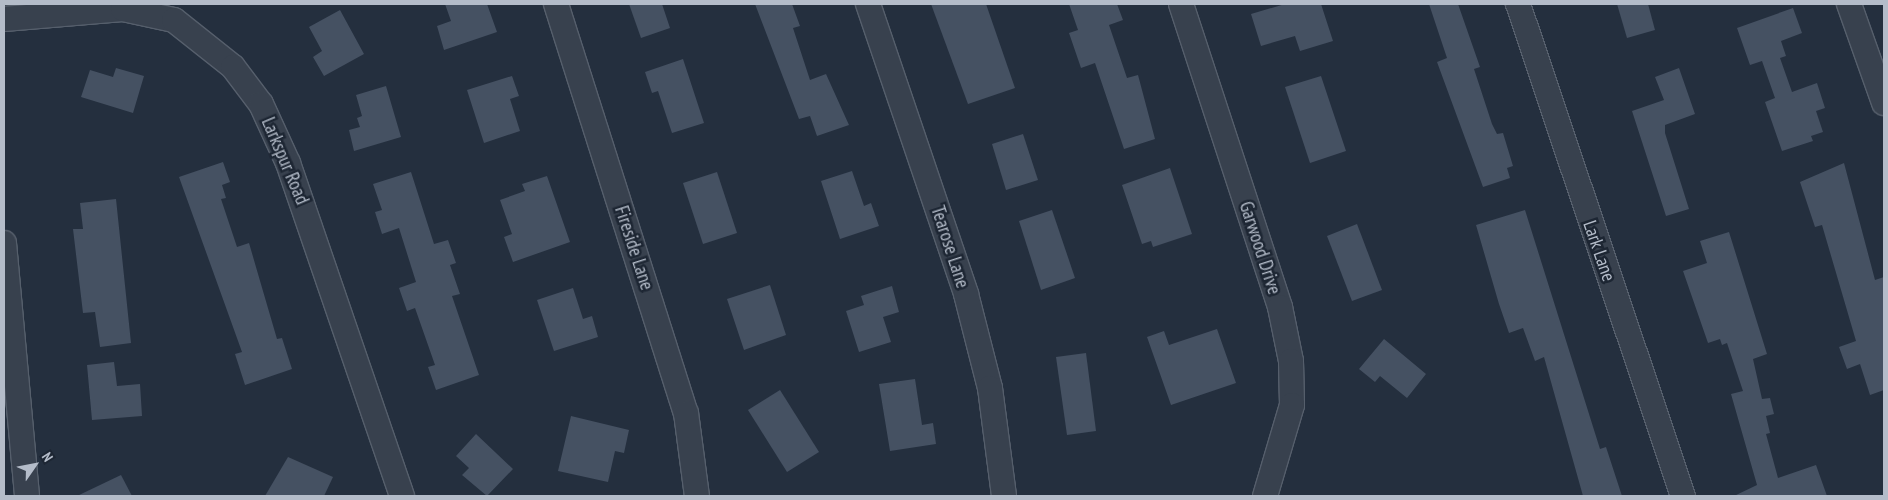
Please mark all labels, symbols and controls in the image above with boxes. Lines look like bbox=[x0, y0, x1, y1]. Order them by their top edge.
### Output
street label: Larkspur Road bbox=[256, 114, 314, 208]
street label: Garwood Drive bbox=[1234, 199, 1286, 297]
street label: Fireside Lane bbox=[610, 203, 658, 293]
street label: Tearose Lane bbox=[926, 203, 974, 291]
street label: Lark Lane bbox=[1578, 217, 1620, 285]
north arrow bbox=[10, 440, 60, 490]
text: N bbox=[38, 449, 57, 465]

